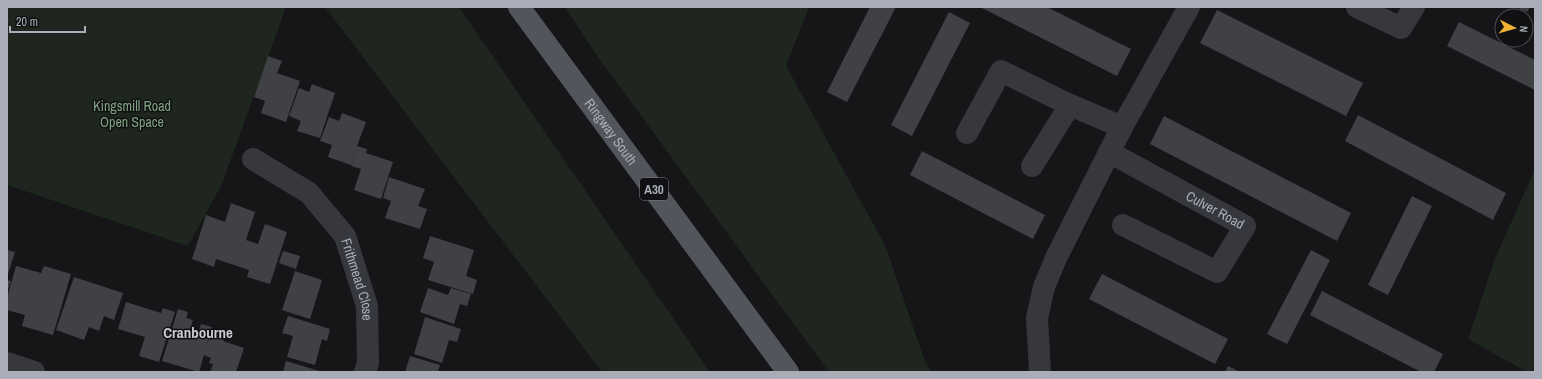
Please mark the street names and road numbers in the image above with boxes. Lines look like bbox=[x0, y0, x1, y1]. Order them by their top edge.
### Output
street label: Ringway South bbox=[581, 95, 641, 168]
road number: A30 bbox=[640, 178, 668, 200]
street label: Culver Road bbox=[1183, 187, 1248, 233]
street label: Frithmead Close bbox=[337, 236, 376, 321]

